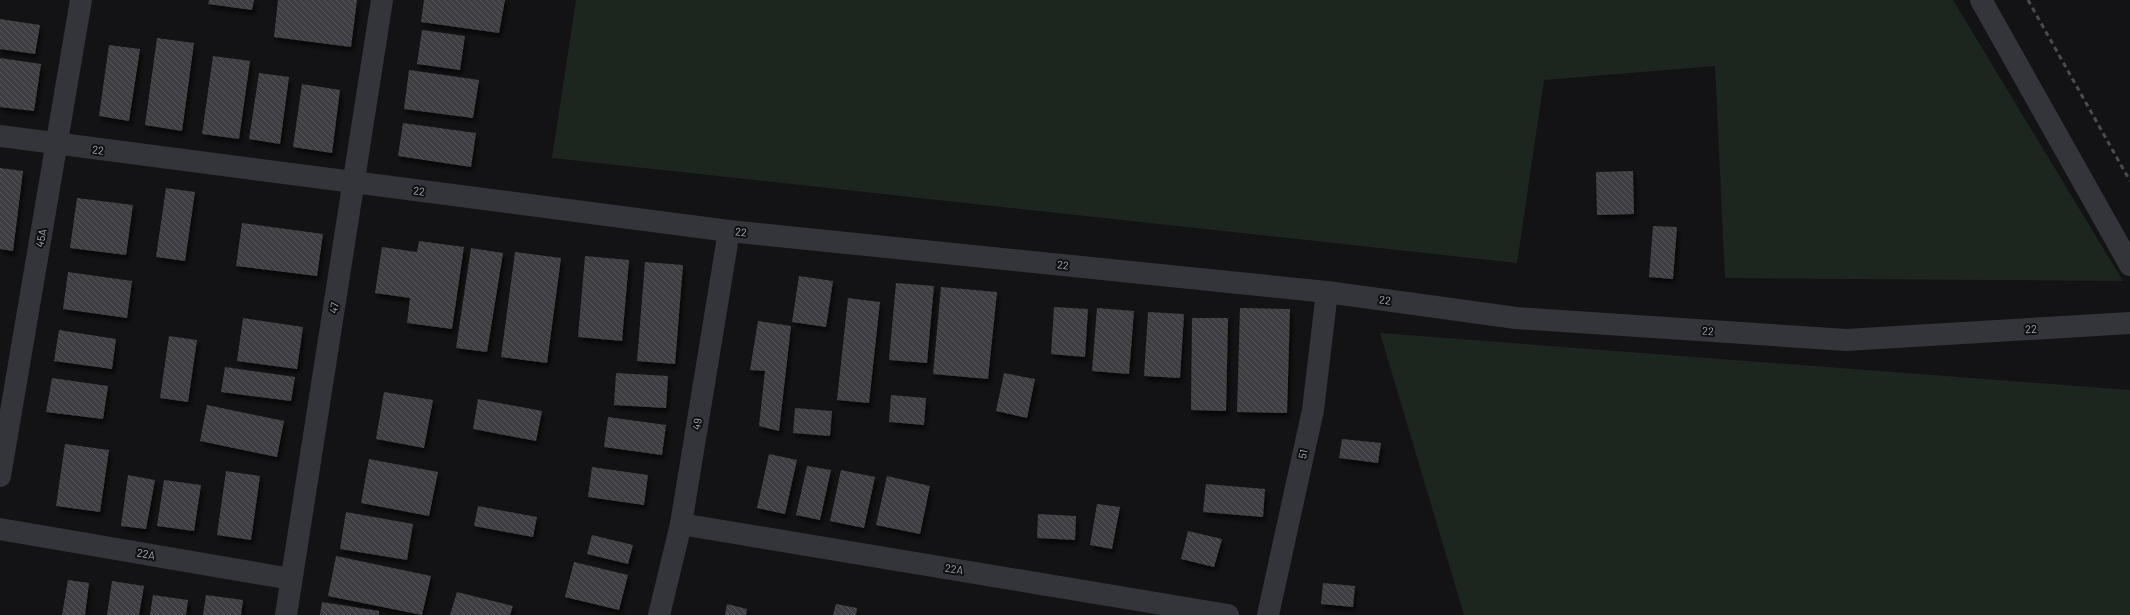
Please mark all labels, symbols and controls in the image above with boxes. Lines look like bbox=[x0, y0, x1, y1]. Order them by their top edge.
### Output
street label: 22 bbox=[91, 142, 105, 157]
street label: 22 bbox=[412, 183, 426, 198]
street label: 22 bbox=[735, 224, 748, 239]
street label: 45A bbox=[33, 227, 49, 248]
street label: 22 bbox=[1057, 257, 1070, 272]
street label: 22 bbox=[1378, 292, 1392, 307]
street label: 47 bbox=[326, 302, 341, 314]
street label: 22 bbox=[2025, 322, 2037, 335]
street label: 22 bbox=[1702, 324, 1714, 337]
street label: 49 bbox=[689, 417, 704, 431]
street label: 51 bbox=[1295, 448, 1310, 460]
street label: 22A bbox=[136, 546, 157, 562]
street label: 22A bbox=[944, 561, 965, 576]

